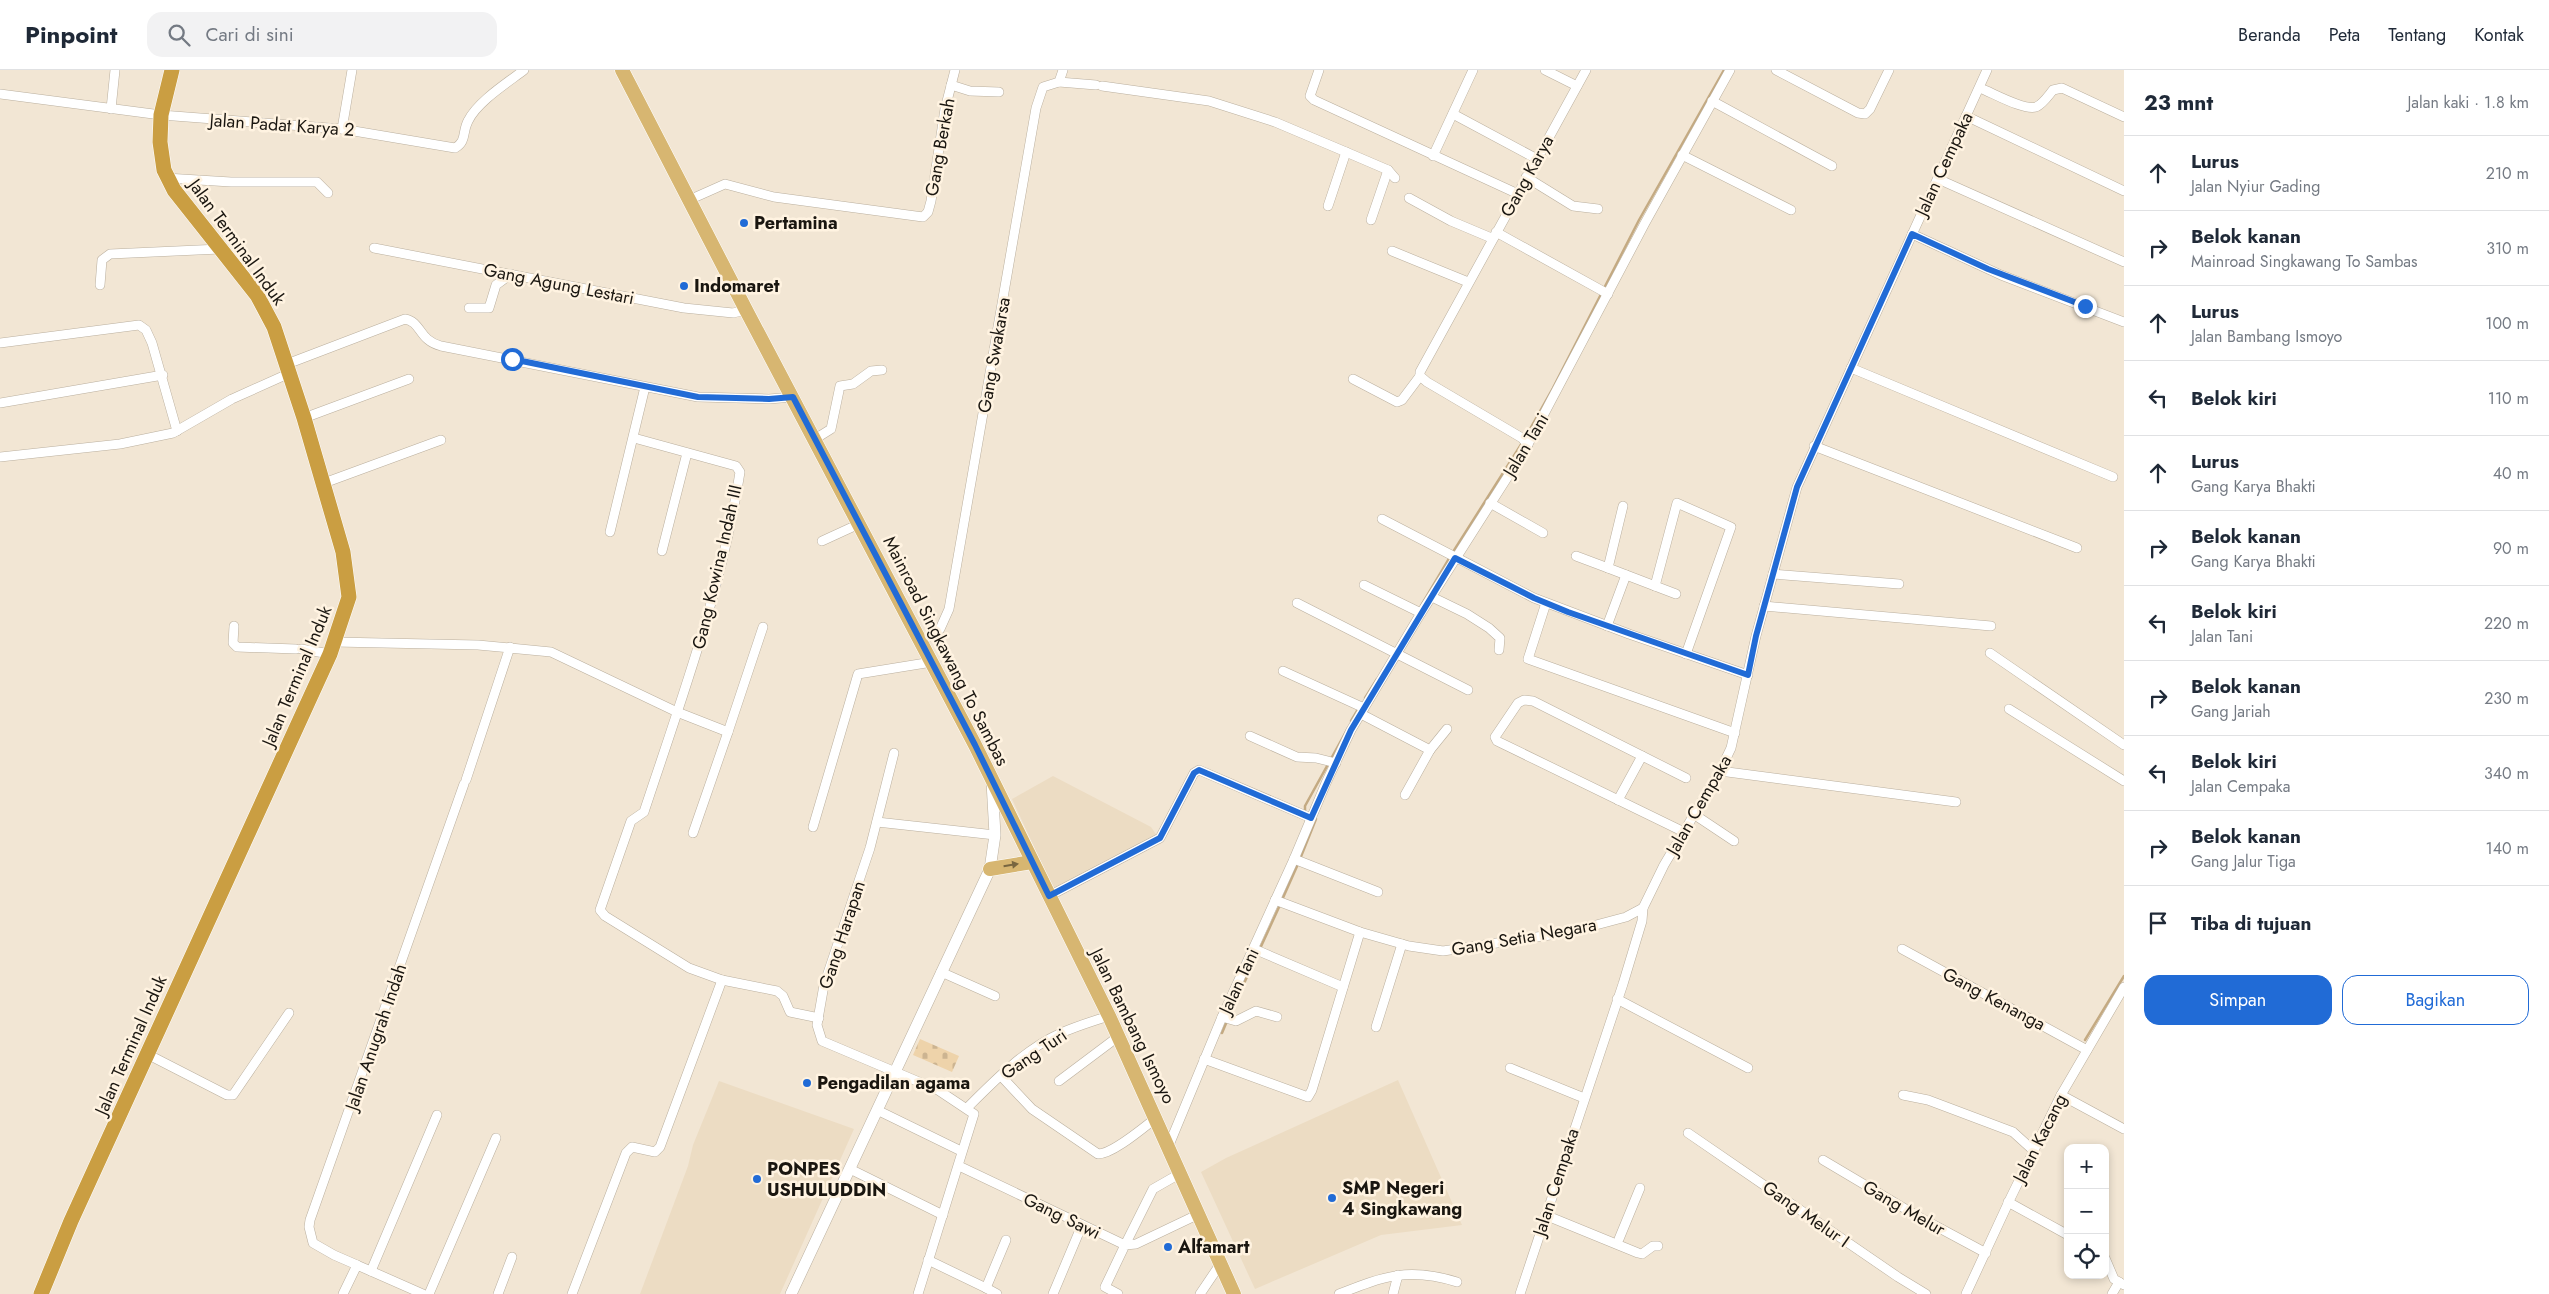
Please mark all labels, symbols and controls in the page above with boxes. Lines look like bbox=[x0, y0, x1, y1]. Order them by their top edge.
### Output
search box bbox=[147, 12, 497, 57]
text: Pinpoint bbox=[25, 17, 117, 52]
icon: search bbox=[165, 21, 193, 49]
text: Cari di sini bbox=[205, 21, 294, 48]
text: Beranda bbox=[2238, 22, 2301, 48]
text: Peta bbox=[2329, 22, 2360, 48]
text: Tentang bbox=[2388, 22, 2446, 48]
text: Kontak bbox=[2474, 22, 2524, 48]
text: 23 mnt bbox=[2144, 88, 2213, 118]
text: Jalan kaki · 1.8 km bbox=[2407, 91, 2529, 114]
street label: Gang Berkah bbox=[919, 96, 961, 198]
street label: Jalan Padat Karya 2 bbox=[207, 107, 355, 143]
street label: Jalan Cempaka bbox=[1908, 108, 1979, 222]
street label: Gang Karya bbox=[1494, 130, 1560, 222]
text: Lurus bbox=[2191, 148, 2239, 175]
icon: ahead bbox=[2144, 159, 2172, 187]
text: 210 m bbox=[2486, 162, 2529, 185]
street label: Jalan Terminal Induk bbox=[181, 172, 292, 311]
text: Jalan Nyiur Gading bbox=[2191, 175, 2320, 198]
place label: Pertamina bbox=[754, 210, 838, 236]
marker: Pertamina bbox=[738, 217, 750, 229]
text: Belok kanan bbox=[2191, 223, 2301, 250]
icon: right bbox=[2144, 234, 2172, 262]
text: 310 m bbox=[2486, 237, 2529, 260]
text: Mainroad Singkawang To Sambas bbox=[2191, 250, 2417, 273]
street label: Gang Agung Lestari bbox=[481, 257, 637, 311]
place label: Indomaret bbox=[694, 273, 780, 299]
marker: Indomaret bbox=[678, 280, 690, 292]
street label: Gang Swakarsa bbox=[971, 295, 1017, 415]
route end bbox=[2074, 295, 2097, 318]
text: Lurus bbox=[2191, 298, 2239, 325]
icon: ahead bbox=[2144, 309, 2172, 337]
text: 100 m bbox=[2485, 312, 2529, 335]
text: Jalan Bambang Ismoyo bbox=[2191, 325, 2342, 348]
route start bbox=[501, 348, 524, 371]
icon: left bbox=[2144, 384, 2172, 412]
text: Belok kiri bbox=[2191, 385, 2277, 412]
text: 110 m bbox=[2488, 387, 2529, 410]
street label: Jalan Tani bbox=[1496, 408, 1555, 483]
text: Lurus bbox=[2191, 448, 2239, 475]
icon: ahead bbox=[2144, 459, 2172, 487]
text: 40 m bbox=[2493, 462, 2529, 485]
text: Gang Karya Bhakti bbox=[2191, 475, 2316, 498]
street label: Gang Kowina Indah III bbox=[685, 482, 749, 652]
text: Belok kanan bbox=[2191, 523, 2301, 550]
street label: Mainroad Singkawang To Sambas bbox=[877, 532, 1015, 770]
icon: right bbox=[2144, 534, 2172, 562]
text: 90 m bbox=[2493, 537, 2529, 560]
text: Gang Karya Bhakti bbox=[2191, 550, 2316, 573]
text: Belok kiri bbox=[2191, 598, 2277, 625]
street label: Jalan Terminal Induk bbox=[255, 602, 338, 752]
icon: left bbox=[2144, 609, 2172, 637]
text: 220 m bbox=[2484, 612, 2529, 635]
text: Jalan Tani bbox=[2191, 625, 2253, 648]
text: Belok kanan bbox=[2191, 673, 2301, 700]
icon: right bbox=[2144, 684, 2172, 712]
text: 230 m bbox=[2484, 687, 2529, 710]
text: Gang Jariah bbox=[2191, 700, 2271, 723]
text: Belok kiri bbox=[2191, 748, 2277, 775]
street label: Jalan Cempaka bbox=[1659, 750, 1738, 862]
icon: left bbox=[2144, 759, 2172, 787]
text: 340 m bbox=[2484, 762, 2529, 785]
text: Jalan Cempaka bbox=[2191, 775, 2290, 798]
text: Belok kanan bbox=[2191, 823, 2301, 850]
icon: right bbox=[2144, 834, 2172, 862]
text: 140 m bbox=[2486, 837, 2529, 860]
text: Gang Jalur Tiga bbox=[2191, 850, 2296, 873]
one-way arrow bbox=[1003, 861, 1019, 869]
street label: Gang Harapan bbox=[812, 878, 872, 992]
icon: arrive bbox=[2144, 909, 2172, 937]
text: Tiba di tujuan bbox=[2191, 910, 2311, 937]
street label: Gang Setia Negara bbox=[1449, 911, 1599, 963]
street label: Jalan Bambang Ismoyo bbox=[1083, 942, 1182, 1108]
street label: Jalan Tani bbox=[1212, 944, 1266, 1020]
street label: Jalan Anugrah Indah bbox=[338, 960, 413, 1116]
street label: Gang Kenanga bbox=[1938, 961, 2050, 1037]
street label: Jalan Terminal Induk bbox=[88, 971, 174, 1121]
button: Simpan bbox=[2144, 975, 2332, 1025]
button: Bagikan bbox=[2342, 975, 2529, 1025]
street label: Gang Turi bbox=[996, 1022, 1072, 1086]
place label: Pengadilan agama bbox=[817, 1070, 970, 1096]
marker: Pengadilan agama bbox=[801, 1077, 813, 1089]
street label: Jalan Kacang bbox=[2006, 1089, 2073, 1189]
street label: Jalan Cempaka bbox=[1526, 1125, 1586, 1241]
map controls bbox=[2064, 1144, 2109, 1279]
button: + bbox=[2064, 1144, 2109, 1189]
place label: PONPES USHULUDDIN bbox=[767, 1156, 886, 1203]
marker: PONPES USHULUDDIN bbox=[751, 1173, 763, 1185]
street label: Gang Melur I bbox=[1757, 1174, 1855, 1254]
street label: Gang Melur bbox=[1858, 1174, 1951, 1243]
place label: SMP Negeri 4 Singkawang bbox=[1342, 1175, 1462, 1222]
street label: Gang Sawi bbox=[1019, 1186, 1105, 1246]
button: − bbox=[2064, 1189, 2109, 1234]
marker: SMP Negeri 4 Singkawang bbox=[1326, 1192, 1338, 1204]
place label: Alfamart bbox=[1177, 1234, 1250, 1260]
button: locate bbox=[2064, 1234, 2109, 1279]
marker: Alfamart bbox=[1162, 1241, 1174, 1253]

